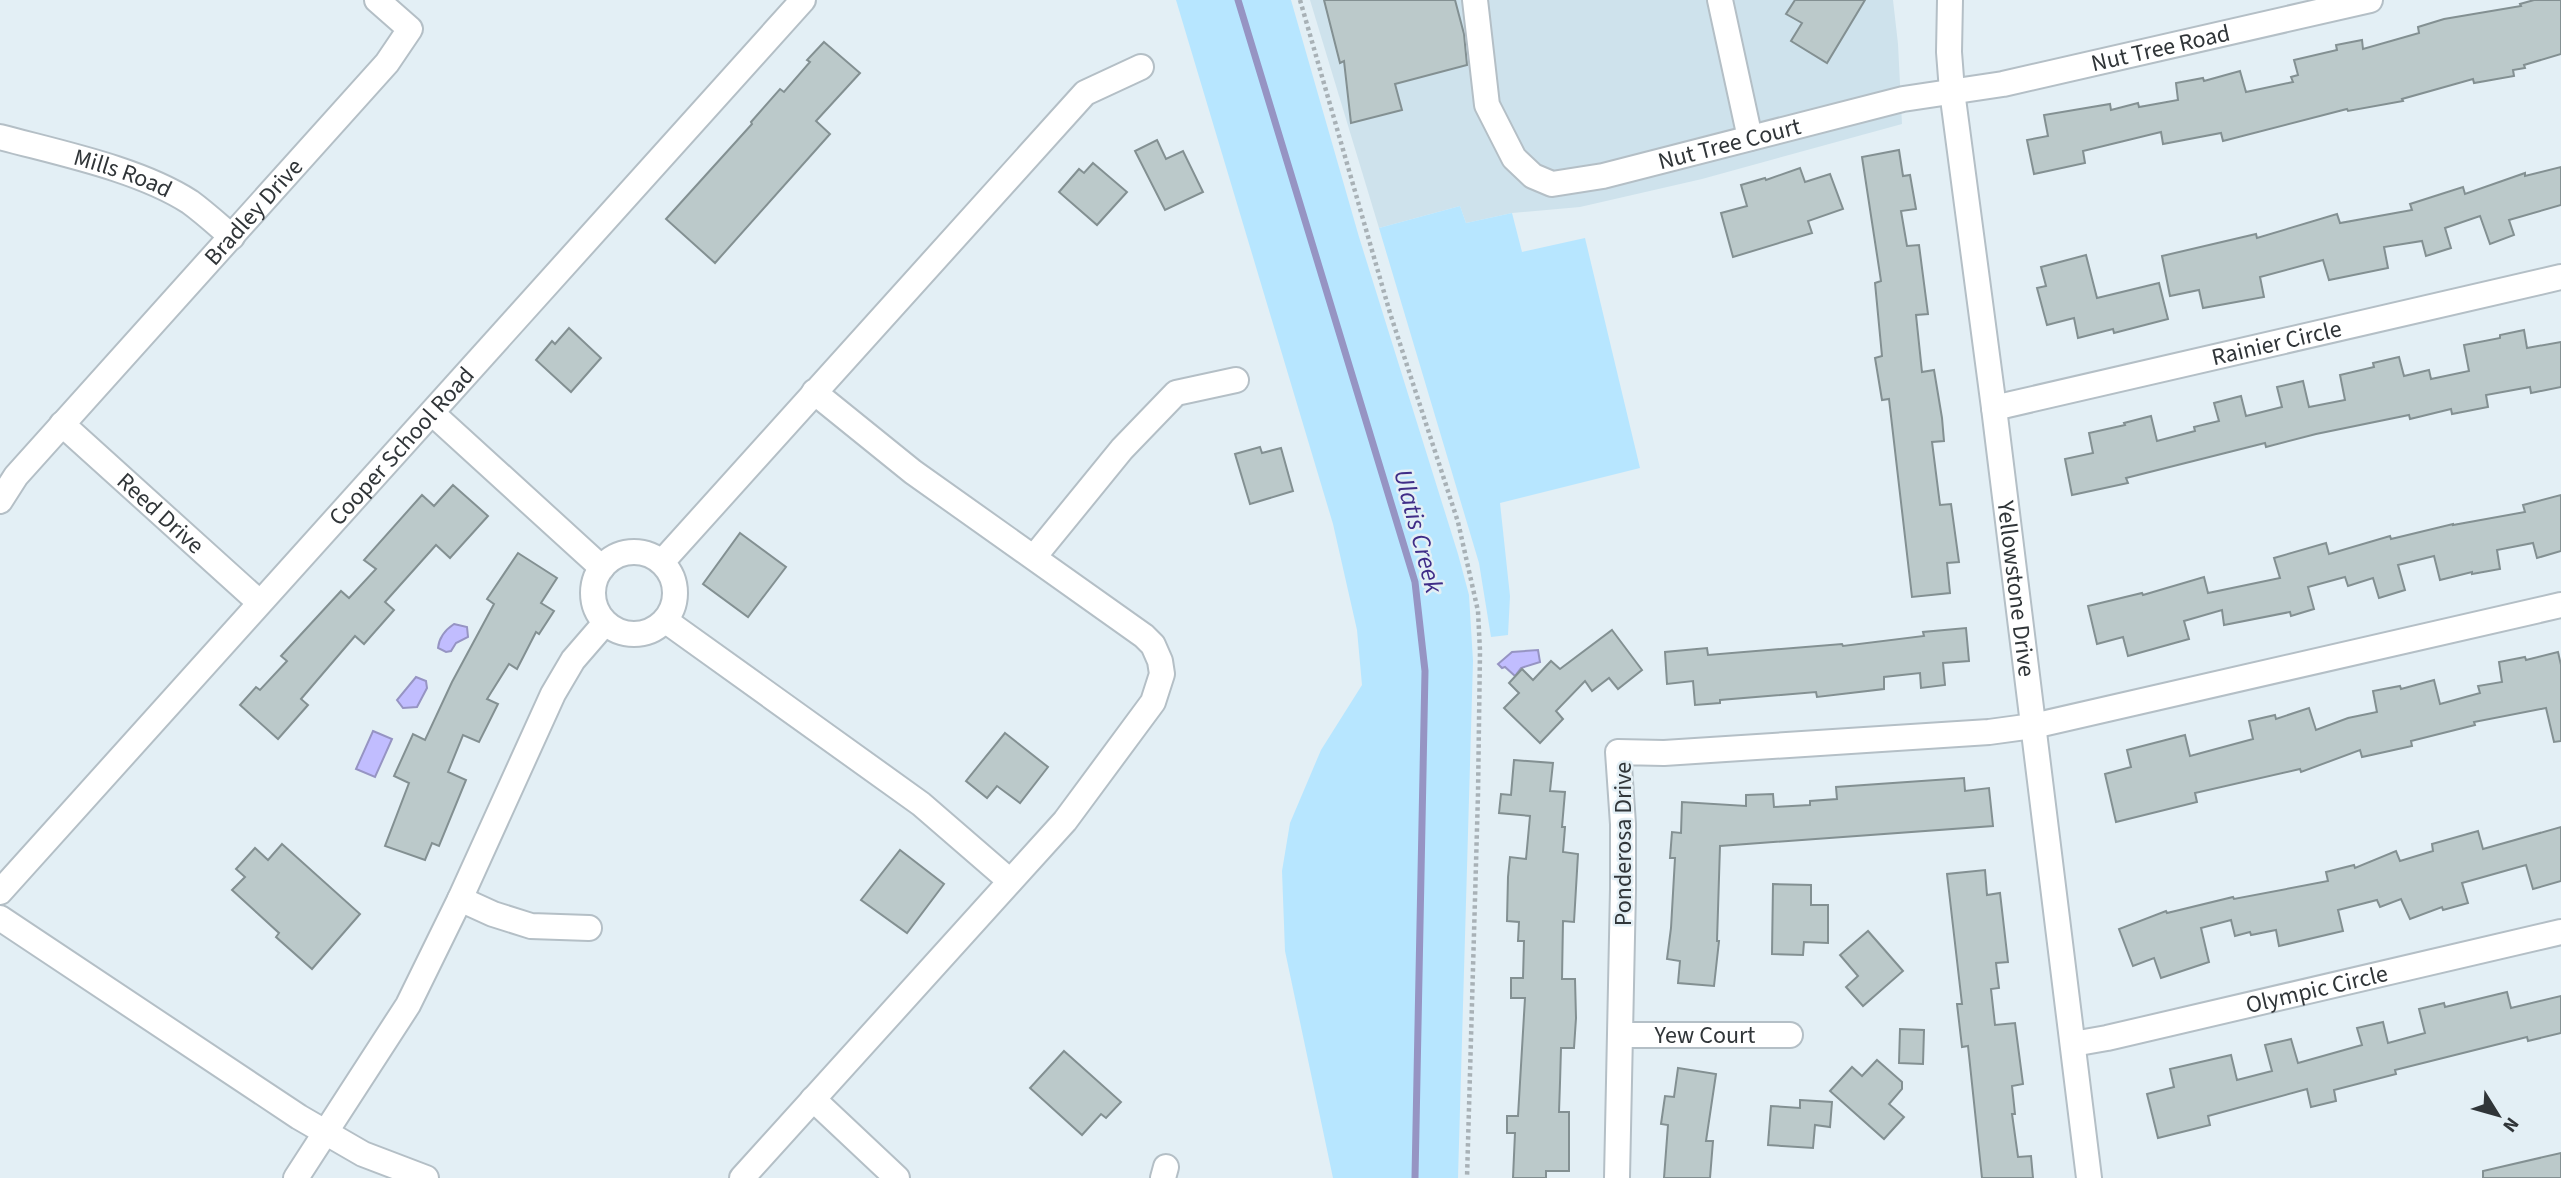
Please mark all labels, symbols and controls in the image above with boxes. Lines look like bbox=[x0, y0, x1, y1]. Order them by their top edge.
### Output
street label: Nut Tree Road bbox=[2088, 16, 2234, 81]
street label: Nut Tree Court bbox=[1654, 109, 1805, 179]
street label: Mills Road bbox=[70, 140, 178, 207]
street label: Bradley Drive bbox=[196, 151, 311, 273]
street label: Rainier Circle bbox=[2208, 311, 2345, 375]
street label: Cooper School Road bbox=[321, 359, 483, 534]
street label: Reed Drive bbox=[109, 465, 212, 563]
water label: Ulatis Creek bbox=[1384, 465, 1453, 598]
street label: Yellowstone Drive bbox=[1987, 498, 2044, 679]
street label: Ponderosa Drive bbox=[1606, 762, 1641, 926]
street label: Olympic Circle bbox=[2242, 956, 2391, 1023]
street label: Yew Court bbox=[1654, 1018, 1755, 1053]
north arrow bbox=[2463, 1080, 2533, 1150]
text: N bbox=[2496, 1111, 2525, 1138]

